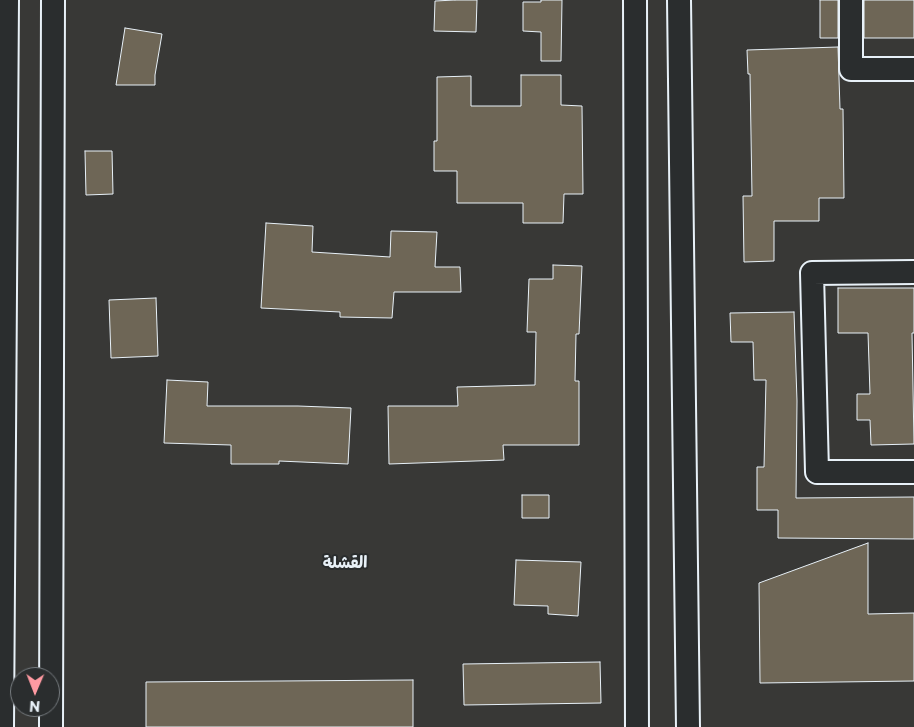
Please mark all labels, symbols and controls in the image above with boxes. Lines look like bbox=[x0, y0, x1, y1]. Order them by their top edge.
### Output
district label: القشلة bbox=[323, 554, 367, 574]
north arrow bbox=[10, 667, 60, 717]
text: N bbox=[29, 696, 40, 717]

